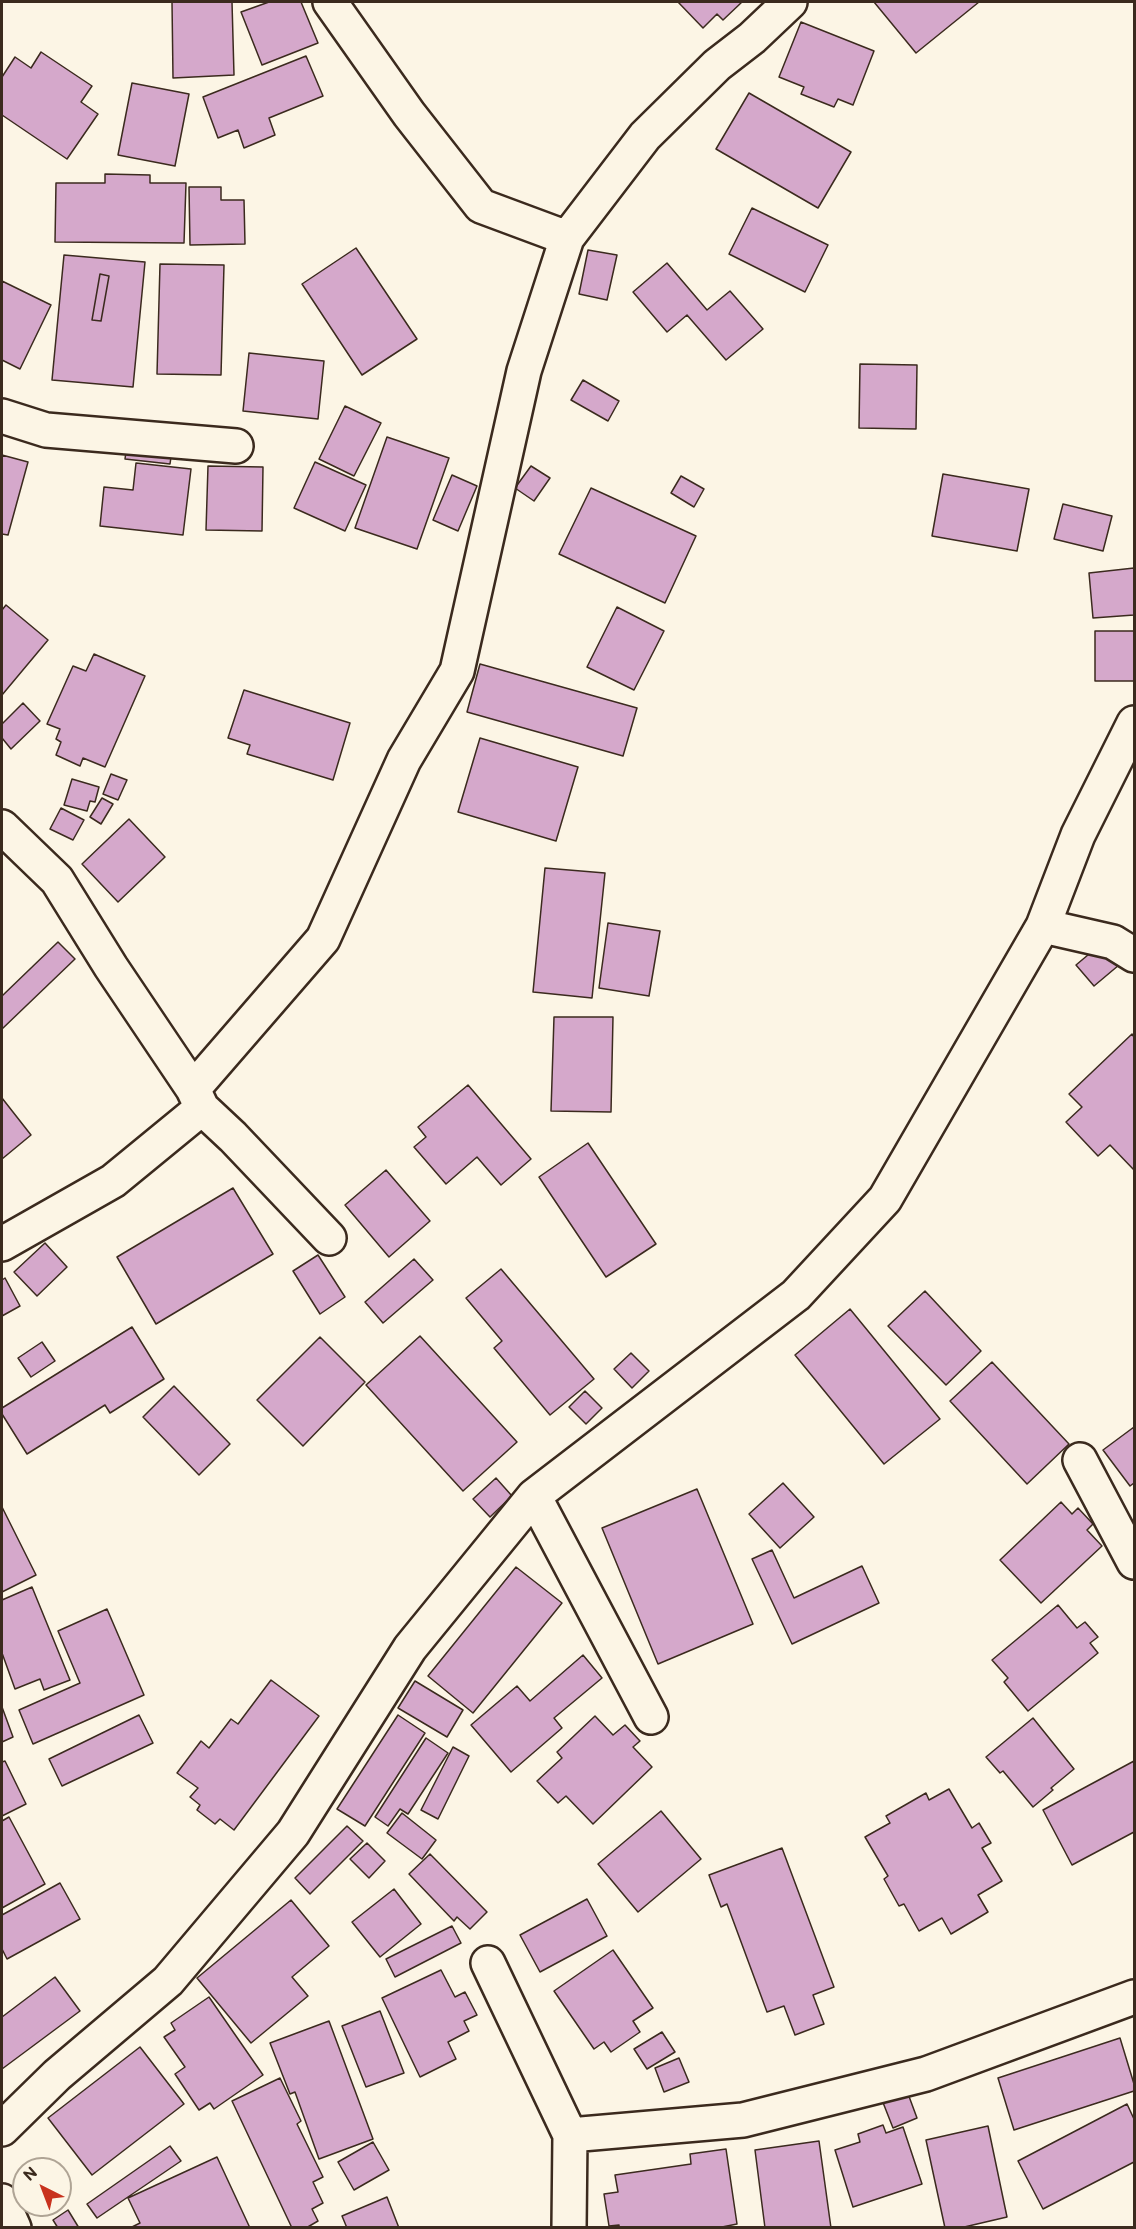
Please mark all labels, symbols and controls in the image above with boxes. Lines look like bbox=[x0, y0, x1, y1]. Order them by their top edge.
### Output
north arrow bbox=[12, 2157, 72, 2217]
text: N bbox=[20, 2164, 42, 2186]

